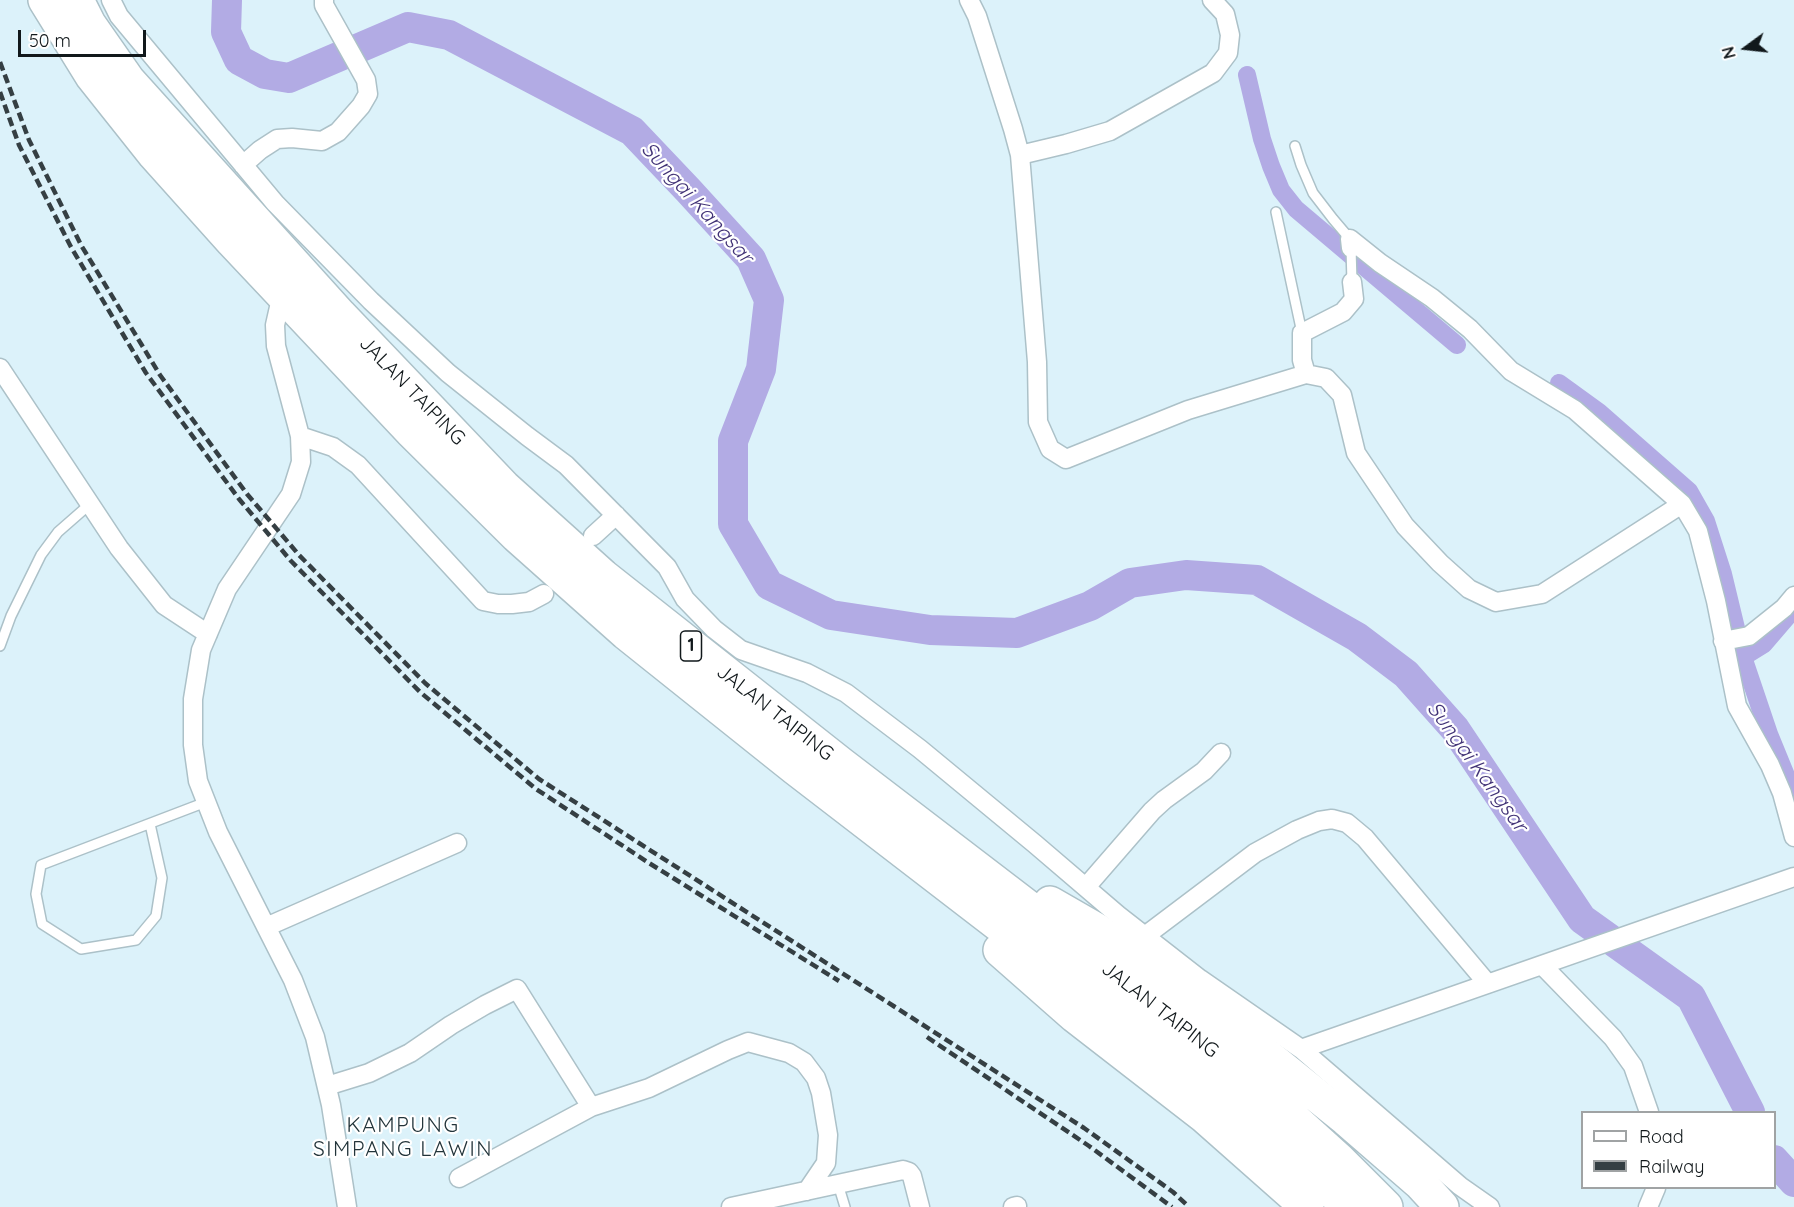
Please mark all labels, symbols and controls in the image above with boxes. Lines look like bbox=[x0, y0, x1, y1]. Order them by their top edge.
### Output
scale bar bbox=[21, 18, 148, 56]
north arrow bbox=[1716, 18, 1776, 78]
text: 50 m bbox=[29, 29, 71, 52]
text: N bbox=[1717, 44, 1740, 61]
water label: Sungai Kangsar bbox=[636, 137, 758, 269]
street label: JALAN TAIPING bbox=[354, 332, 470, 450]
road number: 1 bbox=[680, 631, 702, 661]
street label: JALAN TAIPING bbox=[712, 660, 838, 766]
water label: Sungai Kangsar bbox=[1421, 697, 1533, 837]
street label: JALAN TAIPING bbox=[1097, 957, 1223, 1063]
legend bbox=[1581, 1111, 1776, 1189]
district label: KAMPUNG SIMPANG LAWIN bbox=[313, 1113, 493, 1163]
text: Road bbox=[1639, 1125, 1684, 1148]
text: Railway bbox=[1639, 1155, 1705, 1178]

